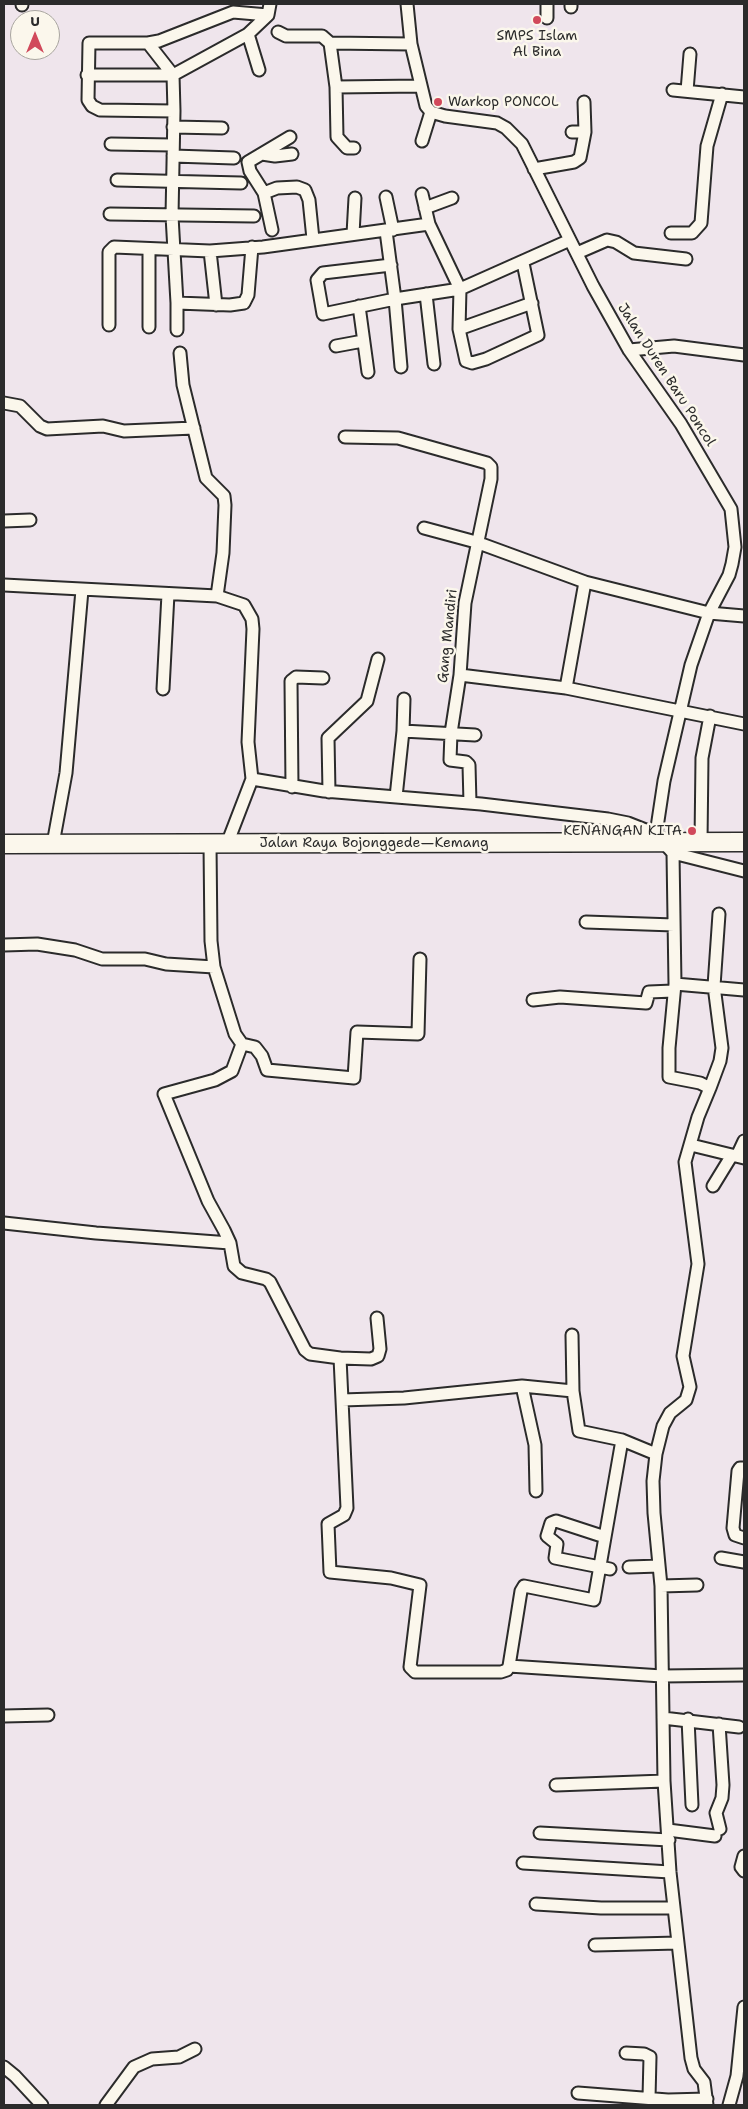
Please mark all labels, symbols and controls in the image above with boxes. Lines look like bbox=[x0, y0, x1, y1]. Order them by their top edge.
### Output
north arrow bbox=[10, 10, 60, 60]
text: U bbox=[30, 12, 40, 30]
marker: SMPS Islam Al Bina bbox=[531, 14, 543, 26]
place label: SMPS Islam Al Bina bbox=[497, 28, 577, 60]
place label: Warkop PONCOL bbox=[448, 94, 559, 110]
marker: Warkop PONCOL bbox=[432, 96, 444, 108]
street label: Jalan Duren Baru Poncol bbox=[613, 300, 719, 450]
street label: Gang Mandiri bbox=[435, 588, 461, 684]
place label: KENANGAN KITA bbox=[563, 823, 682, 839]
marker: KENANGAN KITA bbox=[686, 825, 698, 837]
street label: Jalan Raya Bojonggede—Kemang bbox=[259, 835, 489, 851]

